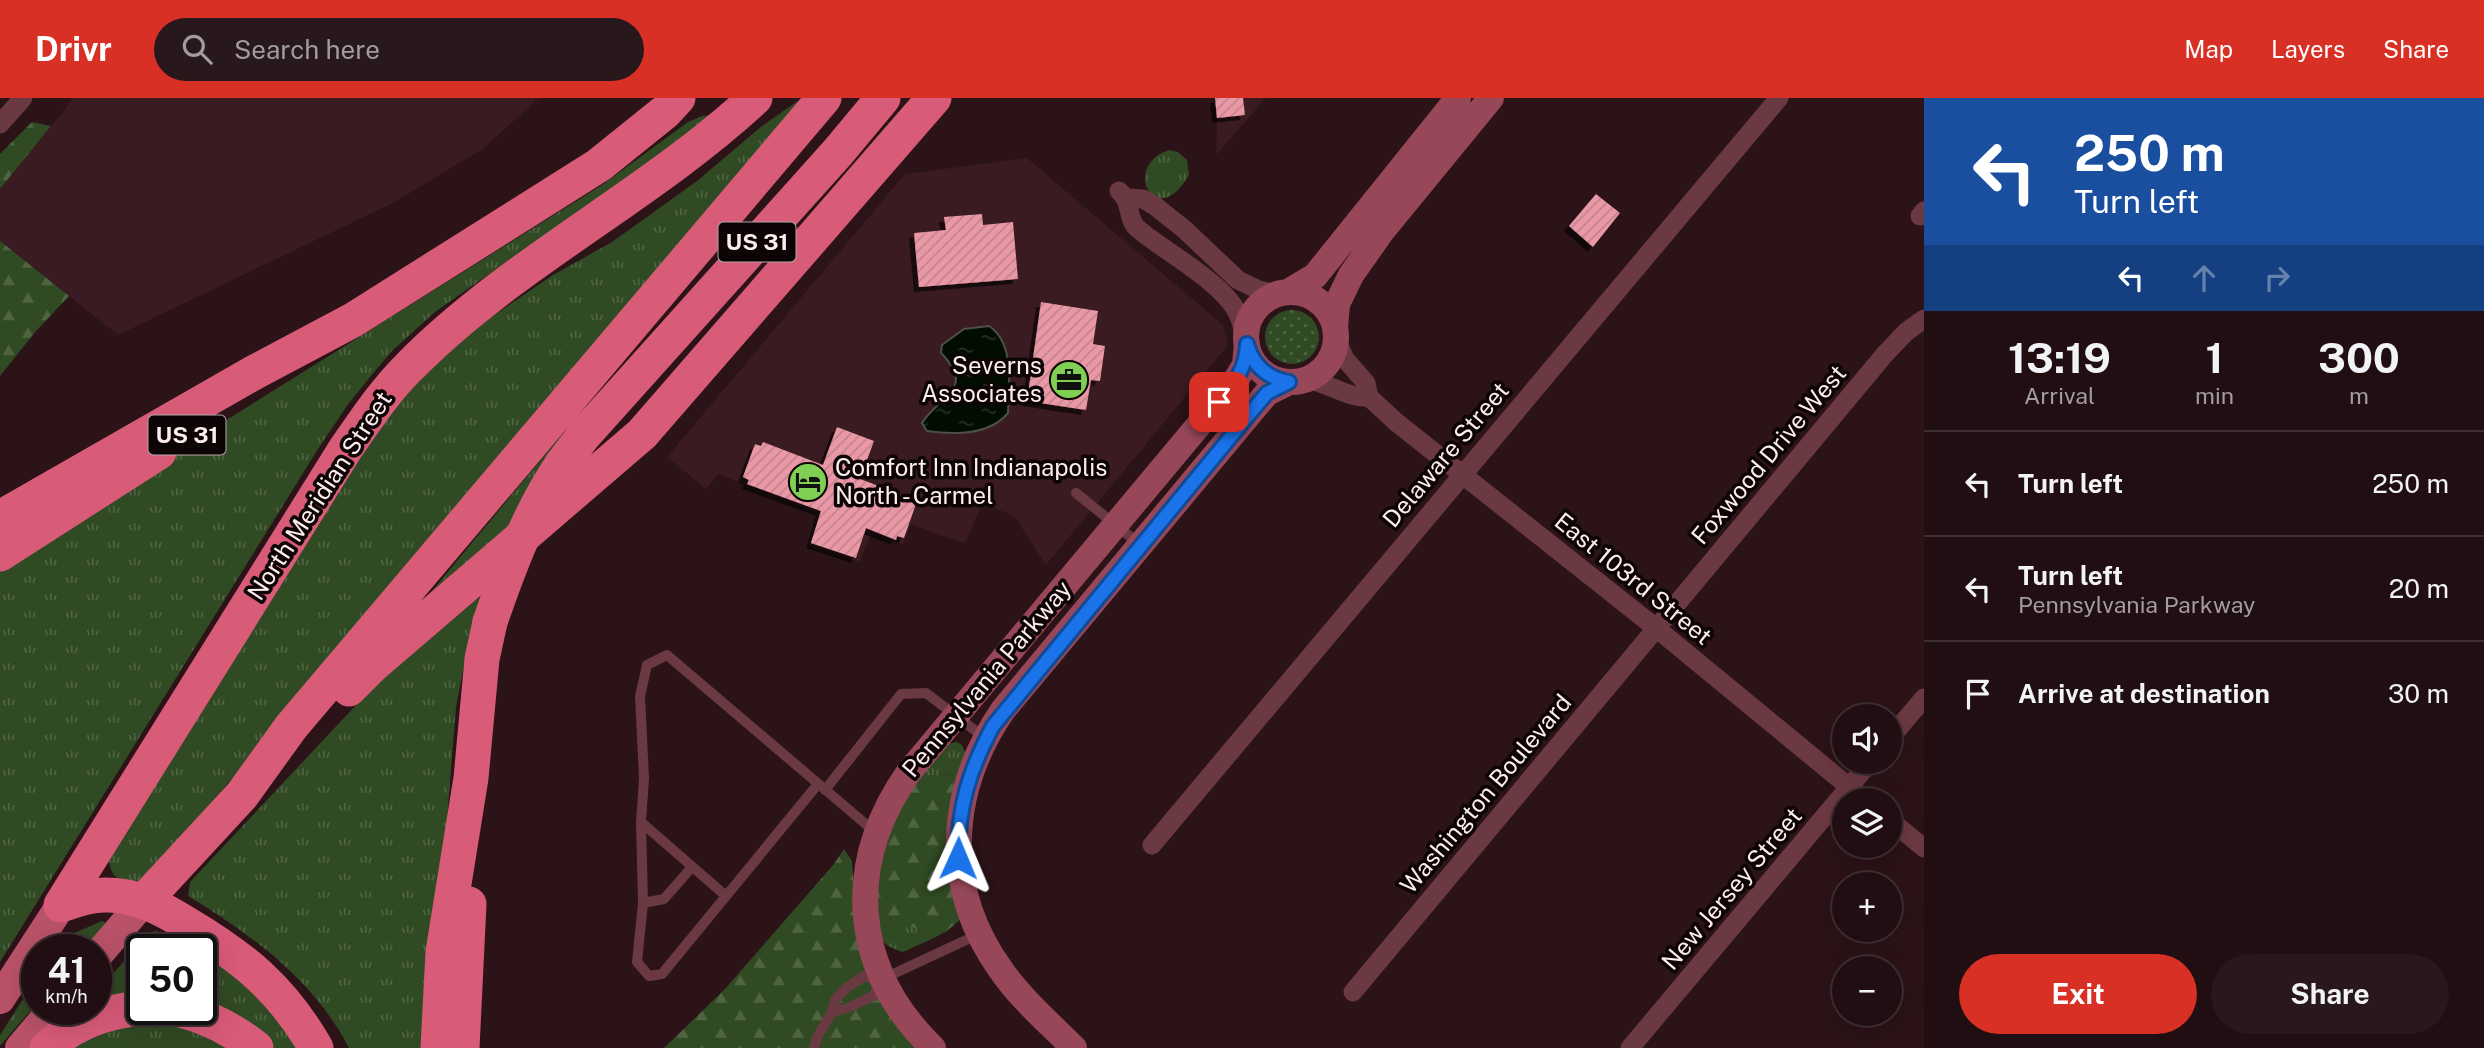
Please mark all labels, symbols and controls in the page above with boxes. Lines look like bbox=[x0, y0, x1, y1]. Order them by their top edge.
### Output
search box bbox=[154, 18, 644, 81]
text: Drivr bbox=[35, 30, 112, 68]
icon: search bbox=[178, 30, 216, 68]
text: Search here bbox=[234, 34, 380, 65]
text: Map bbox=[2184, 35, 2233, 63]
text: Layers bbox=[2271, 35, 2345, 63]
text: Share bbox=[2383, 35, 2449, 63]
text: 250 m bbox=[2074, 124, 2225, 182]
icon: left bbox=[1959, 126, 2050, 217]
text: Turn left bbox=[2074, 183, 2199, 220]
road number: US 31 bbox=[718, 223, 796, 262]
icon: left bbox=[2112, 259, 2150, 297]
icon: ahead bbox=[2185, 259, 2223, 297]
icon: right bbox=[2258, 259, 2296, 297]
text: 13:19 bbox=[2008, 333, 2111, 382]
text: 1 bbox=[2206, 333, 2224, 382]
text: 300 bbox=[2318, 333, 2400, 382]
place label: Severns Associates bbox=[921, 351, 1042, 407]
office icon: Severns Associates bbox=[1048, 359, 1090, 401]
street label: Foxwood Drive West bbox=[1685, 359, 1851, 550]
pin bbox=[1189, 372, 1249, 432]
street label: Delaware Street bbox=[1376, 376, 1514, 533]
text: Arrival bbox=[2024, 382, 2095, 409]
text: min bbox=[2195, 382, 2234, 409]
text: m bbox=[2349, 382, 2369, 409]
icon: arrive bbox=[1200, 383, 1238, 421]
street label: North Meridian Street bbox=[241, 386, 397, 605]
road number: US 31 bbox=[148, 416, 226, 454]
place label: Comfort Inn Indianapolis North - Carmel bbox=[835, 453, 1107, 509]
hotel icon: Comfort Inn Indianapolis North - Carmel bbox=[787, 461, 829, 503]
icon: left bbox=[1959, 465, 1997, 503]
text: Turn left bbox=[2018, 468, 2123, 499]
text: 250 m bbox=[2372, 468, 2449, 499]
street label: East 103rd Street bbox=[1550, 506, 1718, 650]
text: Turn left bbox=[2018, 560, 2123, 591]
icon: left bbox=[1959, 570, 1997, 608]
text: 20 m bbox=[2389, 573, 2449, 604]
street label: Pennsylvania Parkway bbox=[896, 574, 1077, 782]
text: Pennsylvania Parkway bbox=[2018, 591, 2255, 618]
icon: arrive bbox=[1959, 675, 1997, 713]
text: Arrive at destination bbox=[2018, 678, 2270, 709]
text: 30 m bbox=[2388, 678, 2449, 709]
street label: Washington Boulevard bbox=[1394, 688, 1577, 898]
map controls bbox=[1832, 704, 1902, 1026]
button: sound bbox=[1832, 704, 1902, 774]
button: layers bbox=[1832, 788, 1902, 858]
street label: New Jersey Street bbox=[1655, 802, 1807, 975]
position arrow bbox=[921, 821, 995, 895]
button: + bbox=[1832, 872, 1902, 942]
speed limit sign: 50 bbox=[126, 934, 217, 1025]
text: 41 bbox=[48, 950, 85, 991]
button: Exit bbox=[1959, 954, 2197, 1034]
button: Share bbox=[2211, 954, 2449, 1034]
button: − bbox=[1832, 956, 1902, 1026]
text: km/h bbox=[45, 986, 88, 1007]

